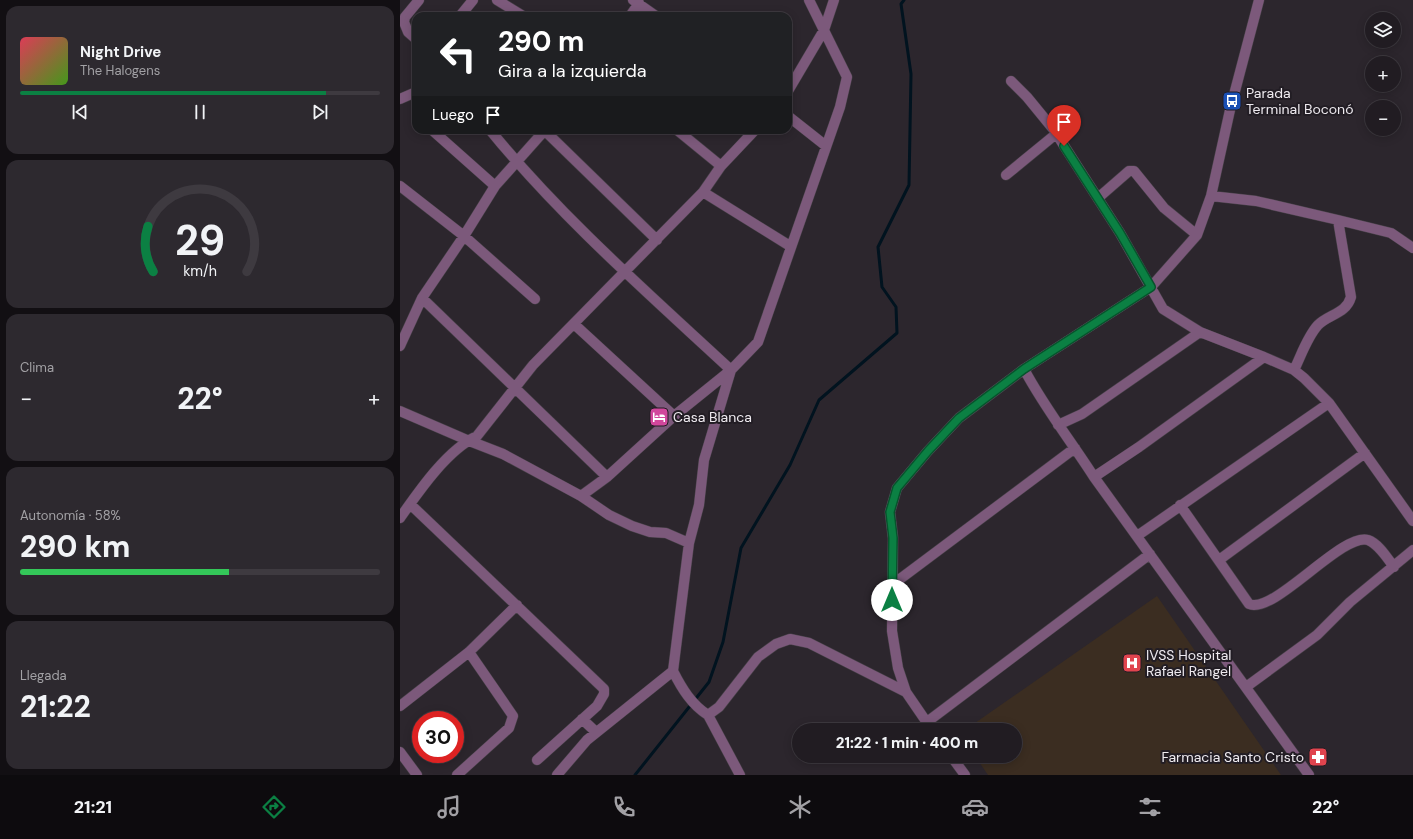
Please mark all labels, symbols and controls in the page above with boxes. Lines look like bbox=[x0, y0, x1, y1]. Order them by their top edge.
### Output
map controls bbox=[1365, 12, 1401, 136]
button: layers bbox=[1365, 12, 1401, 48]
text: 290 m bbox=[498, 23, 584, 60]
icon: left bbox=[432, 28, 484, 80]
text: Night Drive bbox=[80, 42, 161, 62]
button: + bbox=[1365, 56, 1401, 92]
text: Gira a la izquierda bbox=[498, 59, 646, 83]
text: The Halogens bbox=[80, 62, 160, 79]
place label: Parada Terminal Boconó bbox=[1246, 84, 1353, 118]
bus stop icon: Parada Terminal Boconó bbox=[1221, 90, 1243, 112]
button: − bbox=[1365, 100, 1401, 136]
icon: previous bbox=[69, 101, 91, 123]
icon: pause bbox=[189, 101, 211, 123]
icon: next bbox=[309, 101, 331, 123]
icon: arrive bbox=[482, 104, 504, 126]
text: Luego bbox=[432, 105, 474, 125]
pin bbox=[1047, 105, 1081, 146]
icon: arrive bbox=[1053, 111, 1075, 133]
text: 29 bbox=[175, 213, 225, 267]
text: km/h bbox=[183, 261, 217, 279]
text: Clima bbox=[20, 359, 54, 376]
text: 22° bbox=[177, 379, 223, 418]
text: − bbox=[20, 384, 32, 413]
text: + bbox=[368, 384, 380, 413]
hotel icon: Casa Blanca bbox=[648, 406, 670, 428]
place label: Casa Blanca bbox=[673, 408, 752, 426]
text: Autonomía · 58% bbox=[20, 507, 121, 524]
text: 290 km bbox=[20, 527, 130, 566]
position arrow bbox=[871, 579, 913, 621]
place label: IVSS Hospital Rafael Rangel bbox=[1146, 646, 1231, 680]
hospital icon: IVSS Hospital Rafael Rangel bbox=[1121, 652, 1143, 674]
text: Llegada bbox=[20, 667, 67, 684]
text: 21:22 bbox=[20, 687, 91, 726]
speed limit sign: 30 bbox=[412, 711, 464, 763]
text: 21:22 · 1 min · 400 m bbox=[836, 733, 978, 753]
pharmacy icon: Farmacia Santo Cristo bbox=[1307, 746, 1329, 768]
place label: Farmacia Santo Cristo bbox=[1161, 748, 1304, 766]
icon: directions bbox=[260, 793, 288, 821]
icon: music bbox=[435, 793, 463, 821]
icon: phone bbox=[610, 793, 638, 821]
icon: climate bbox=[786, 793, 814, 821]
icon: car bbox=[961, 793, 989, 821]
icon: filters bbox=[1136, 793, 1164, 821]
text: 21:21 bbox=[74, 795, 112, 819]
text: 22° bbox=[1312, 795, 1339, 819]

